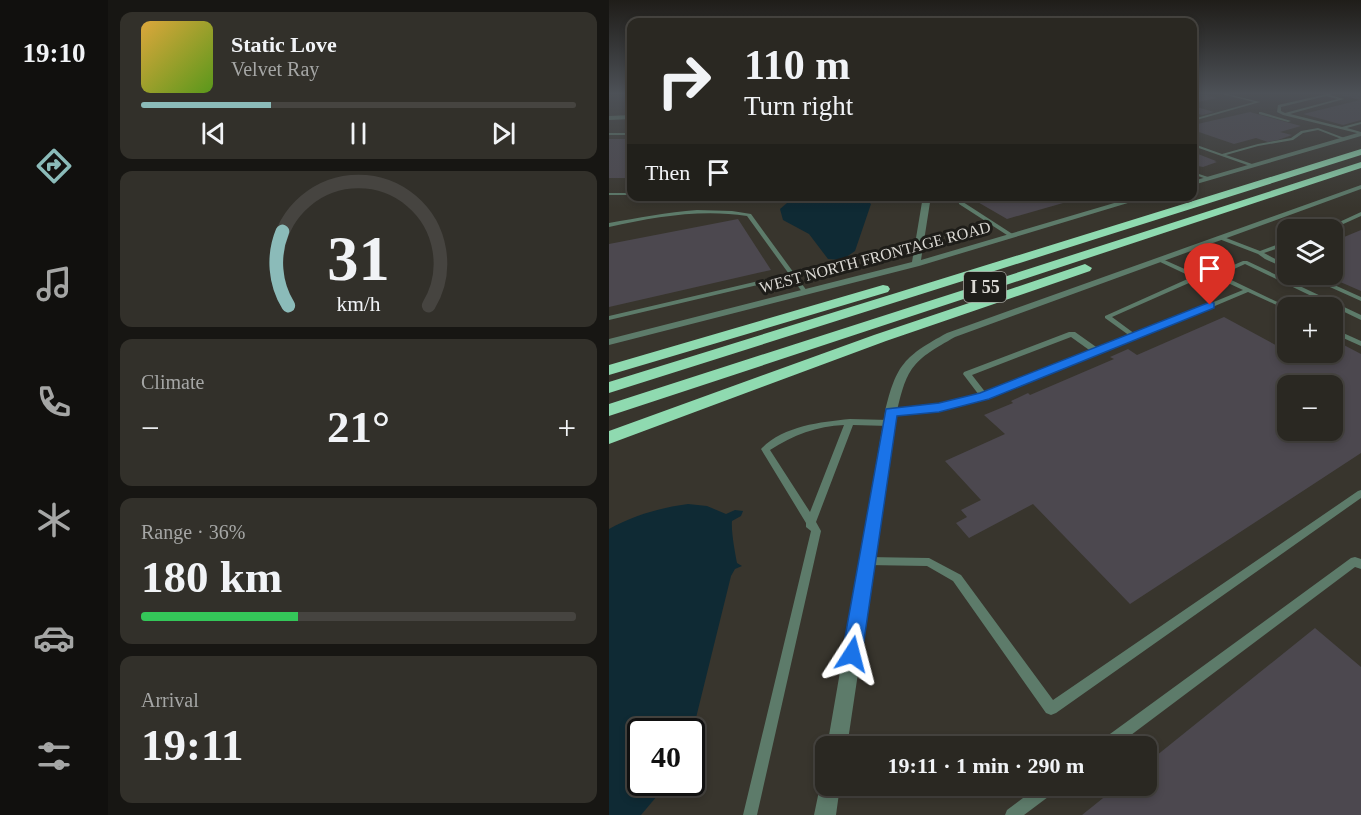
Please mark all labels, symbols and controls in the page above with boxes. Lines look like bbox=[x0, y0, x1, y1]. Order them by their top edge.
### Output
text: Static Love bbox=[231, 32, 337, 57]
text: 19:10 bbox=[23, 38, 86, 68]
icon: right bbox=[645, 42, 723, 120]
text: 110 m bbox=[744, 42, 850, 88]
text: Velvet Ray bbox=[231, 58, 319, 80]
text: Turn right bbox=[744, 91, 853, 121]
icon: previous bbox=[197, 117, 230, 150]
icon: pause bbox=[342, 117, 375, 150]
icon: next bbox=[487, 117, 520, 150]
icon: directions bbox=[33, 145, 75, 187]
icon: arrive bbox=[702, 156, 735, 189]
text: Then bbox=[645, 160, 690, 185]
street label: WEST NORTH FRONTAGE ROAD bbox=[757, 218, 993, 296]
map controls bbox=[1277, 219, 1343, 441]
button: layers bbox=[1277, 219, 1343, 285]
text: 31 bbox=[327, 224, 390, 293]
pin bbox=[1184, 243, 1235, 305]
icon: arrive bbox=[1193, 252, 1226, 285]
icon: music bbox=[33, 263, 75, 305]
road number: I 55 bbox=[964, 272, 1006, 302]
text: km/h bbox=[336, 292, 381, 316]
button: + bbox=[1277, 297, 1343, 363]
text: Climate bbox=[141, 371, 204, 393]
button: − bbox=[1277, 375, 1343, 441]
icon: phone bbox=[33, 381, 75, 423]
text: 21° bbox=[327, 402, 390, 452]
text: − bbox=[141, 410, 160, 446]
text: + bbox=[557, 410, 576, 446]
icon: climate bbox=[33, 499, 75, 541]
text: Range · 36% bbox=[141, 521, 245, 543]
text: 180 km bbox=[141, 552, 282, 602]
icon: car bbox=[33, 617, 75, 659]
position arrow bbox=[820, 622, 884, 686]
text: Arrival bbox=[141, 689, 199, 711]
speed limit sign: 40 bbox=[627, 718, 705, 796]
text: 19:11 bbox=[141, 720, 244, 770]
icon: filters bbox=[33, 735, 75, 777]
text: 19:11 · 1 min · 290 m bbox=[888, 753, 1084, 778]

